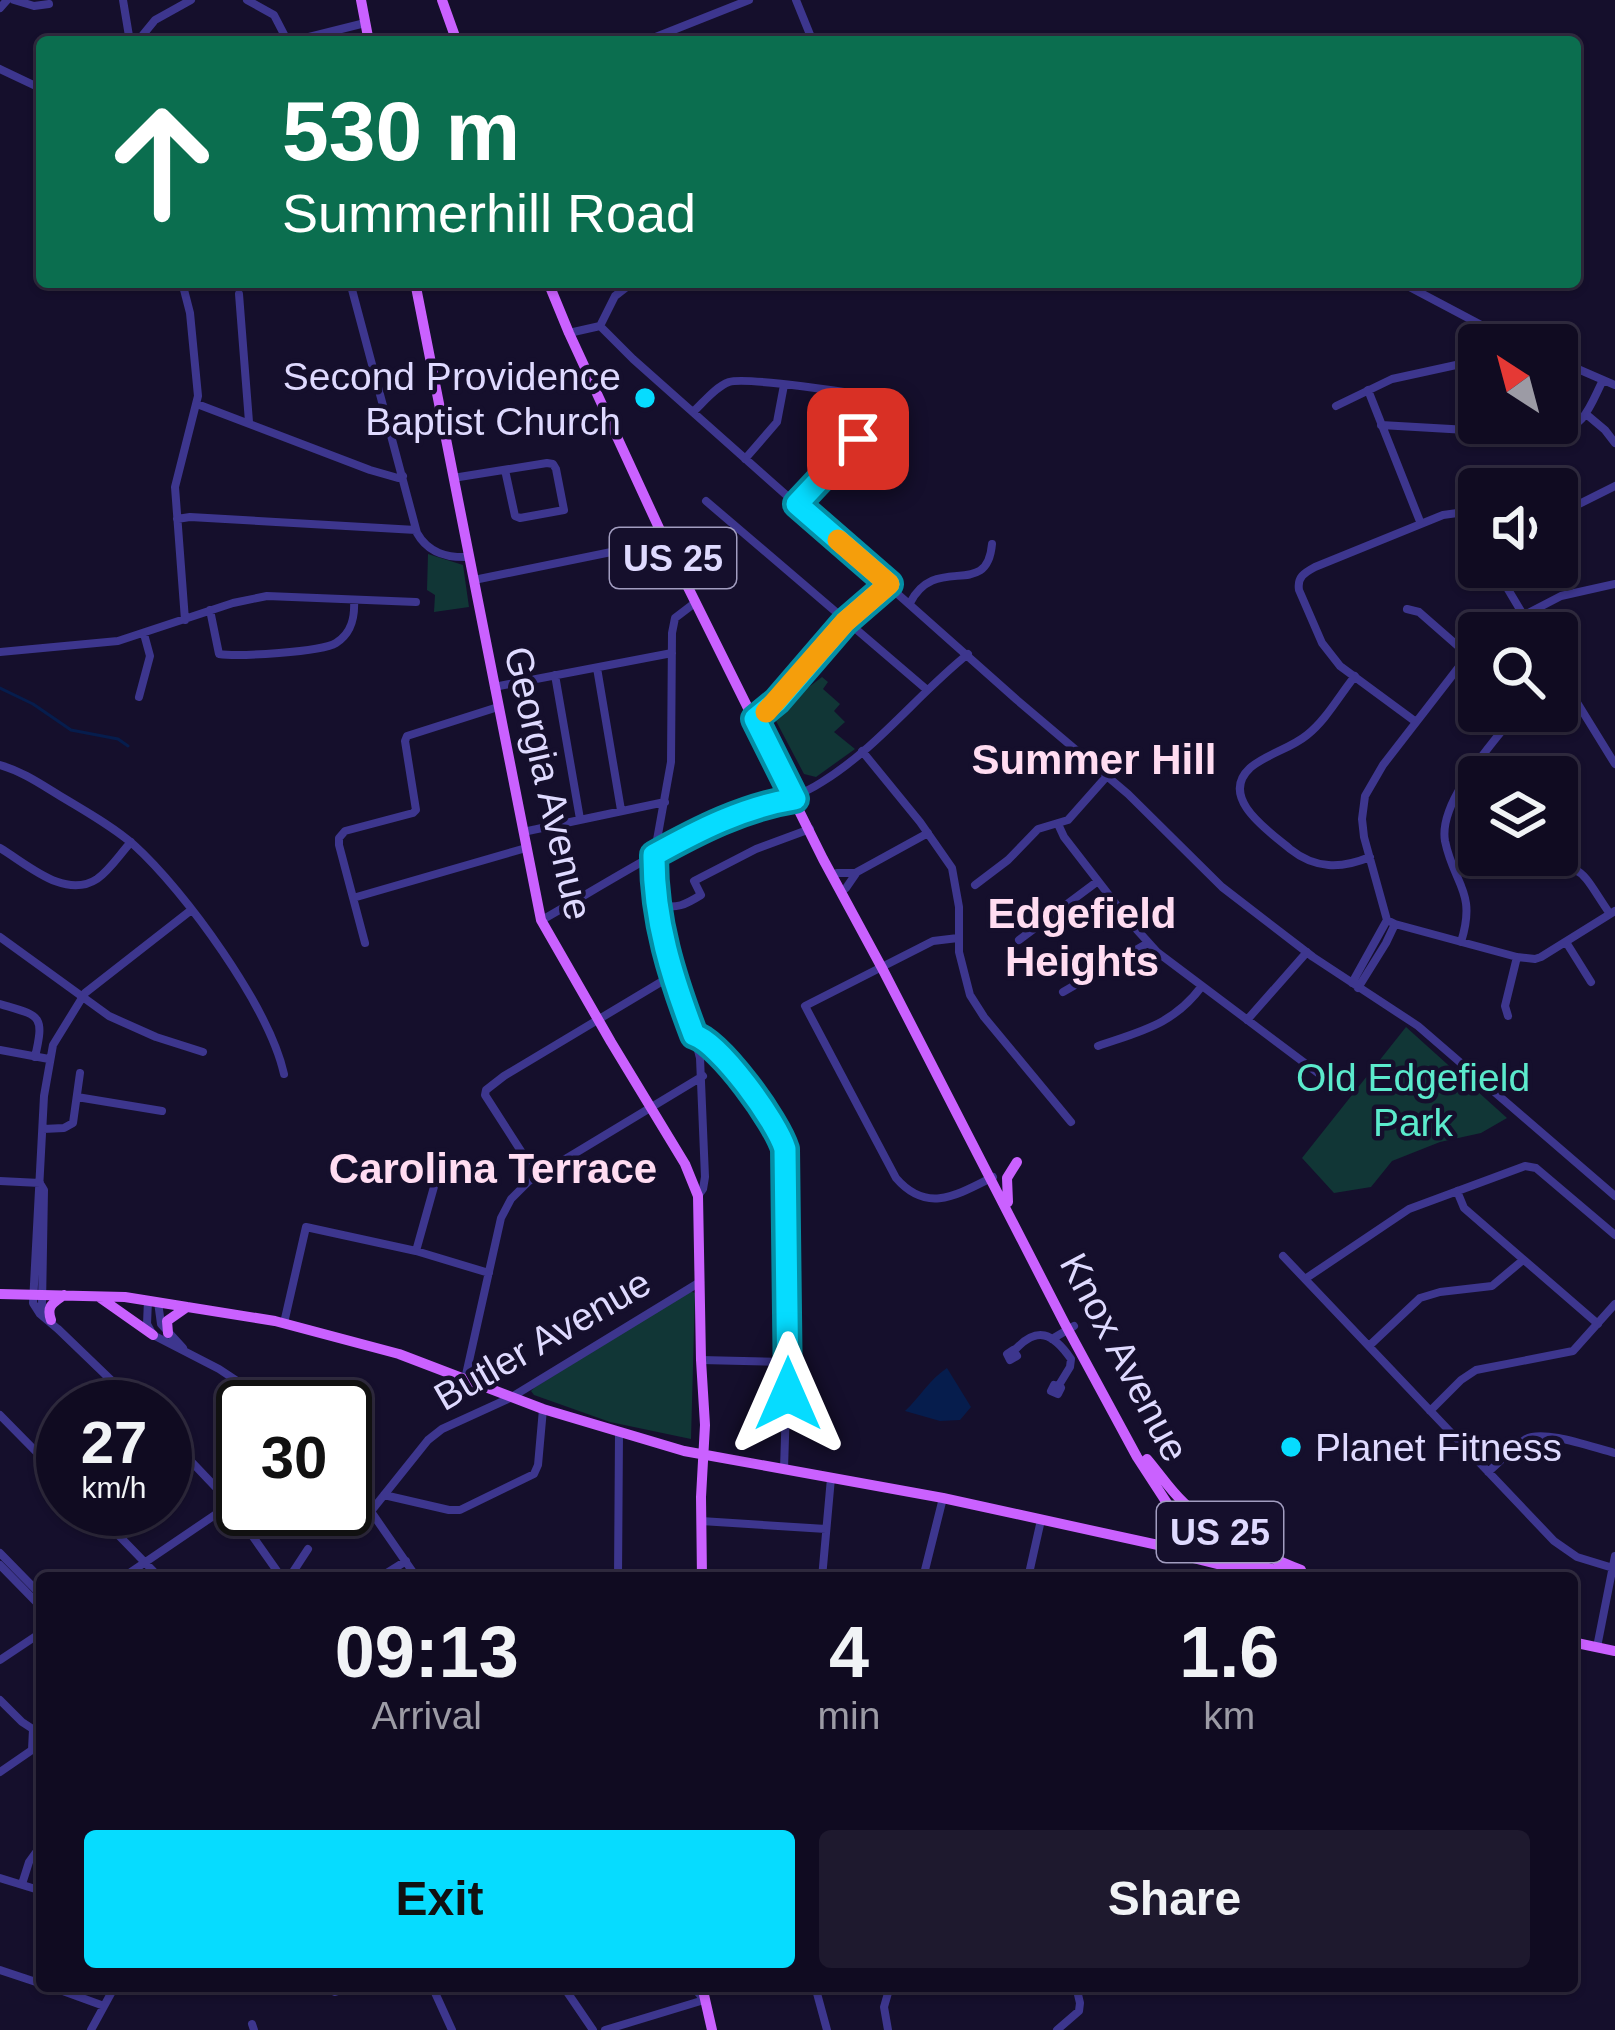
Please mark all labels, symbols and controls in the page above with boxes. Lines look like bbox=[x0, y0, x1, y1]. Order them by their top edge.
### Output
icon: ahead bbox=[84, 84, 240, 240]
text: 530 m bbox=[282, 84, 520, 178]
text: Summerhill Road bbox=[282, 183, 696, 243]
north arrow bbox=[1458, 324, 1578, 444]
map controls bbox=[1458, 324, 1578, 876]
place label: Second Providence Baptist Church bbox=[283, 355, 621, 443]
marker: Second Providence Baptist Church bbox=[632, 385, 658, 411]
pin bbox=[807, 388, 909, 490]
icon: arrive bbox=[825, 406, 891, 472]
button: sound bbox=[1458, 468, 1578, 588]
road number: US 25 bbox=[610, 528, 736, 588]
button: search bbox=[1458, 612, 1578, 732]
street label: Georgia Avenue bbox=[496, 642, 601, 924]
district label: Summer Hill bbox=[971, 736, 1217, 783]
button: layers bbox=[1458, 756, 1578, 876]
district label: Edgefield Heights bbox=[987, 890, 1177, 985]
park label: Old Edgefield Park bbox=[1296, 1056, 1530, 1144]
district label: Carolina Terrace bbox=[329, 1145, 657, 1192]
street label: Knox Avenue bbox=[1052, 1246, 1197, 1468]
street label: Butler Avenue bbox=[427, 1260, 658, 1419]
position arrow bbox=[725, 1331, 851, 1457]
speed limit sign: 30 bbox=[216, 1380, 372, 1536]
text: 27 bbox=[81, 1409, 147, 1476]
place label: Planet Fitness bbox=[1315, 1426, 1562, 1469]
marker: Planet Fitness bbox=[1278, 1434, 1304, 1460]
text: km/h bbox=[81, 1471, 147, 1504]
road number: US 25 bbox=[1157, 1502, 1283, 1562]
text: 09:13 bbox=[335, 1612, 519, 1692]
text: 4 bbox=[829, 1612, 869, 1692]
text: 1.6 bbox=[1179, 1612, 1279, 1692]
text: Arrival bbox=[372, 1694, 482, 1737]
text: min bbox=[818, 1694, 880, 1737]
text: km bbox=[1203, 1694, 1255, 1737]
button: Exit bbox=[84, 1830, 795, 1968]
button: Share bbox=[819, 1830, 1530, 1968]

